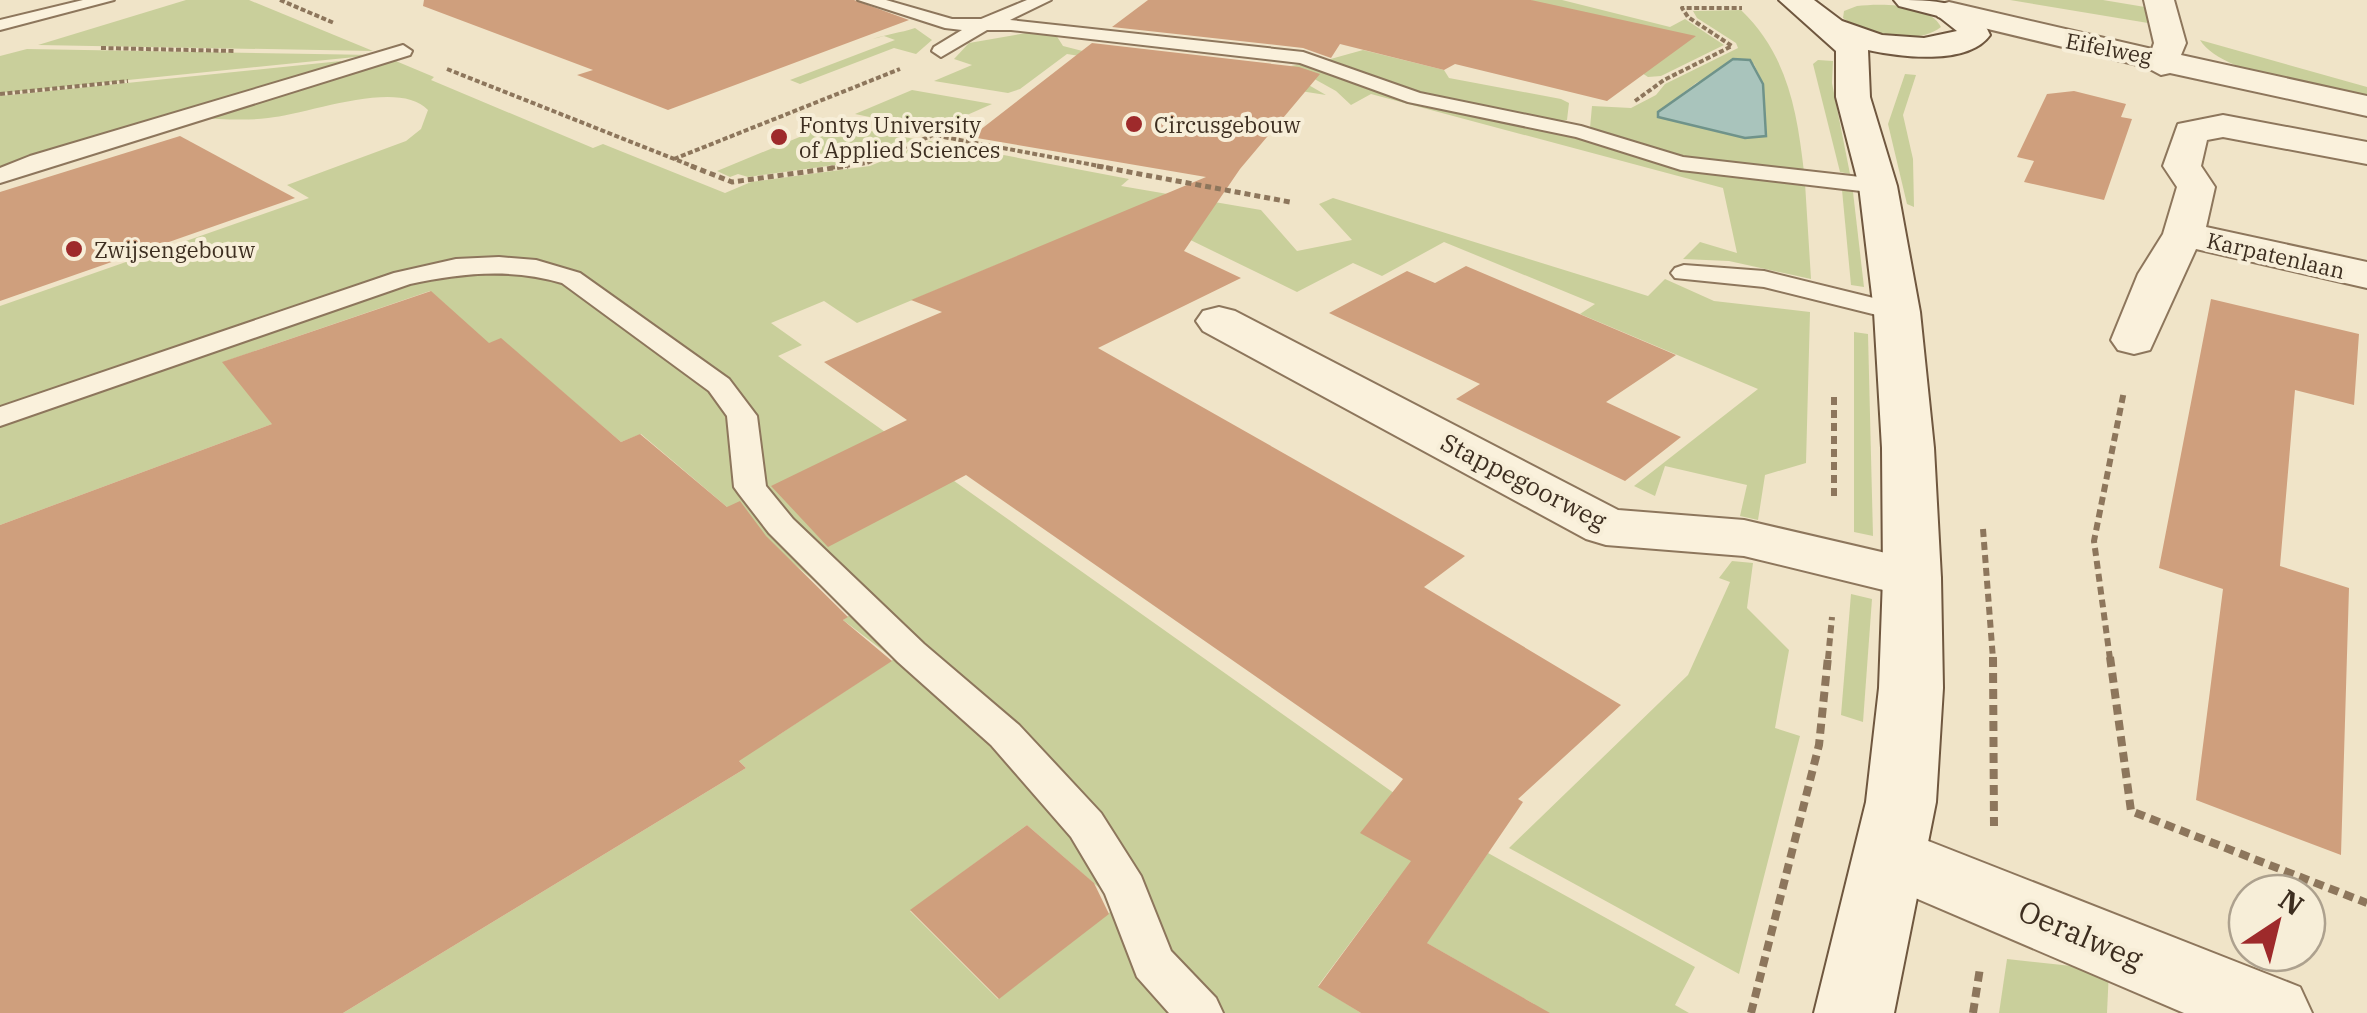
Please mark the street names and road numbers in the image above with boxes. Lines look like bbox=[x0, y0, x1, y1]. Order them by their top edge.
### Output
street label: Eifelweg bbox=[2063, 25, 2155, 71]
street label: Karpatenlaan bbox=[2204, 225, 2348, 285]
street label: Stappegoorweg bbox=[1436, 425, 1613, 537]
street label: Oeralweg bbox=[2013, 890, 2149, 978]

